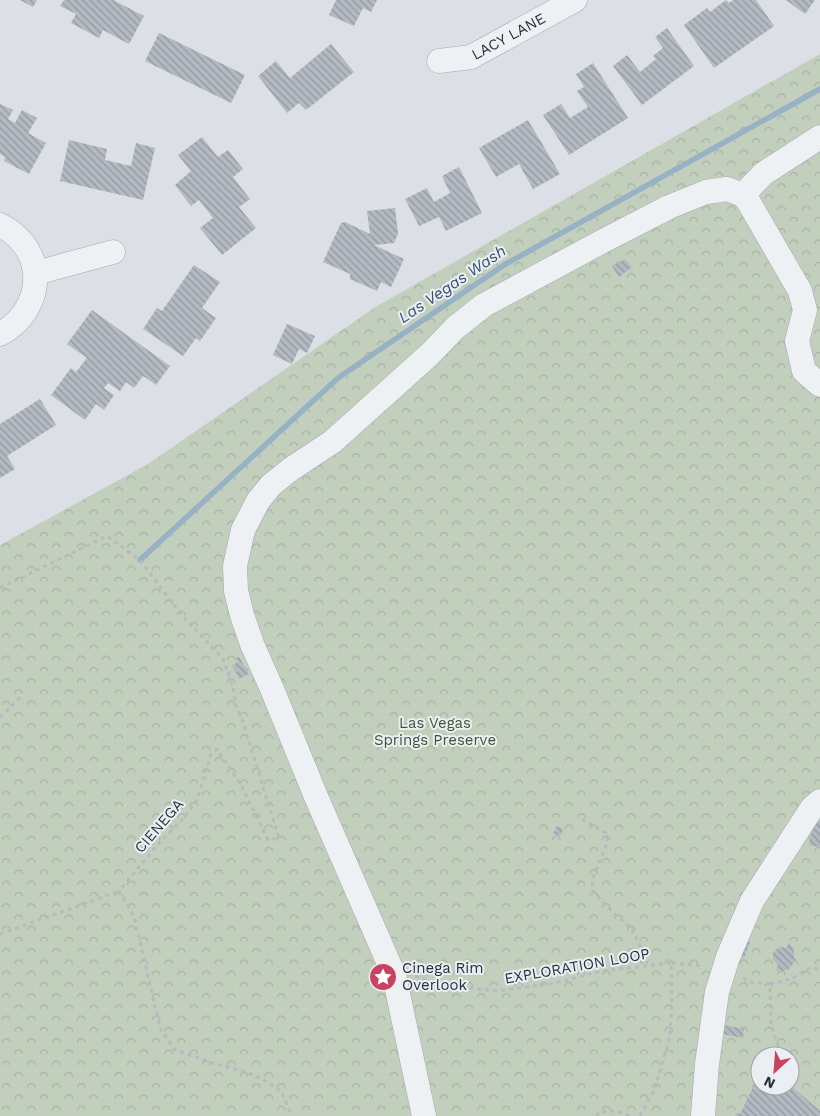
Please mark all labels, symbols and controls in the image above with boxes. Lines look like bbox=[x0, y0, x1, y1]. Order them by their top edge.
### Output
street label: LACY LANE bbox=[469, 9, 548, 64]
water label: Las Vegas Wash bbox=[395, 241, 509, 327]
park label: Las Vegas Springs Preserve bbox=[374, 714, 496, 749]
street label: CIENEGA bbox=[131, 795, 187, 857]
street label: EXPLORATION LOOP bbox=[503, 944, 651, 988]
place label: Cinega Rim Overlook bbox=[402, 959, 484, 994]
place icon: Cinega Rim Overlook bbox=[368, 962, 398, 992]
north arrow bbox=[750, 1046, 800, 1096]
text: N bbox=[761, 1073, 777, 1092]

